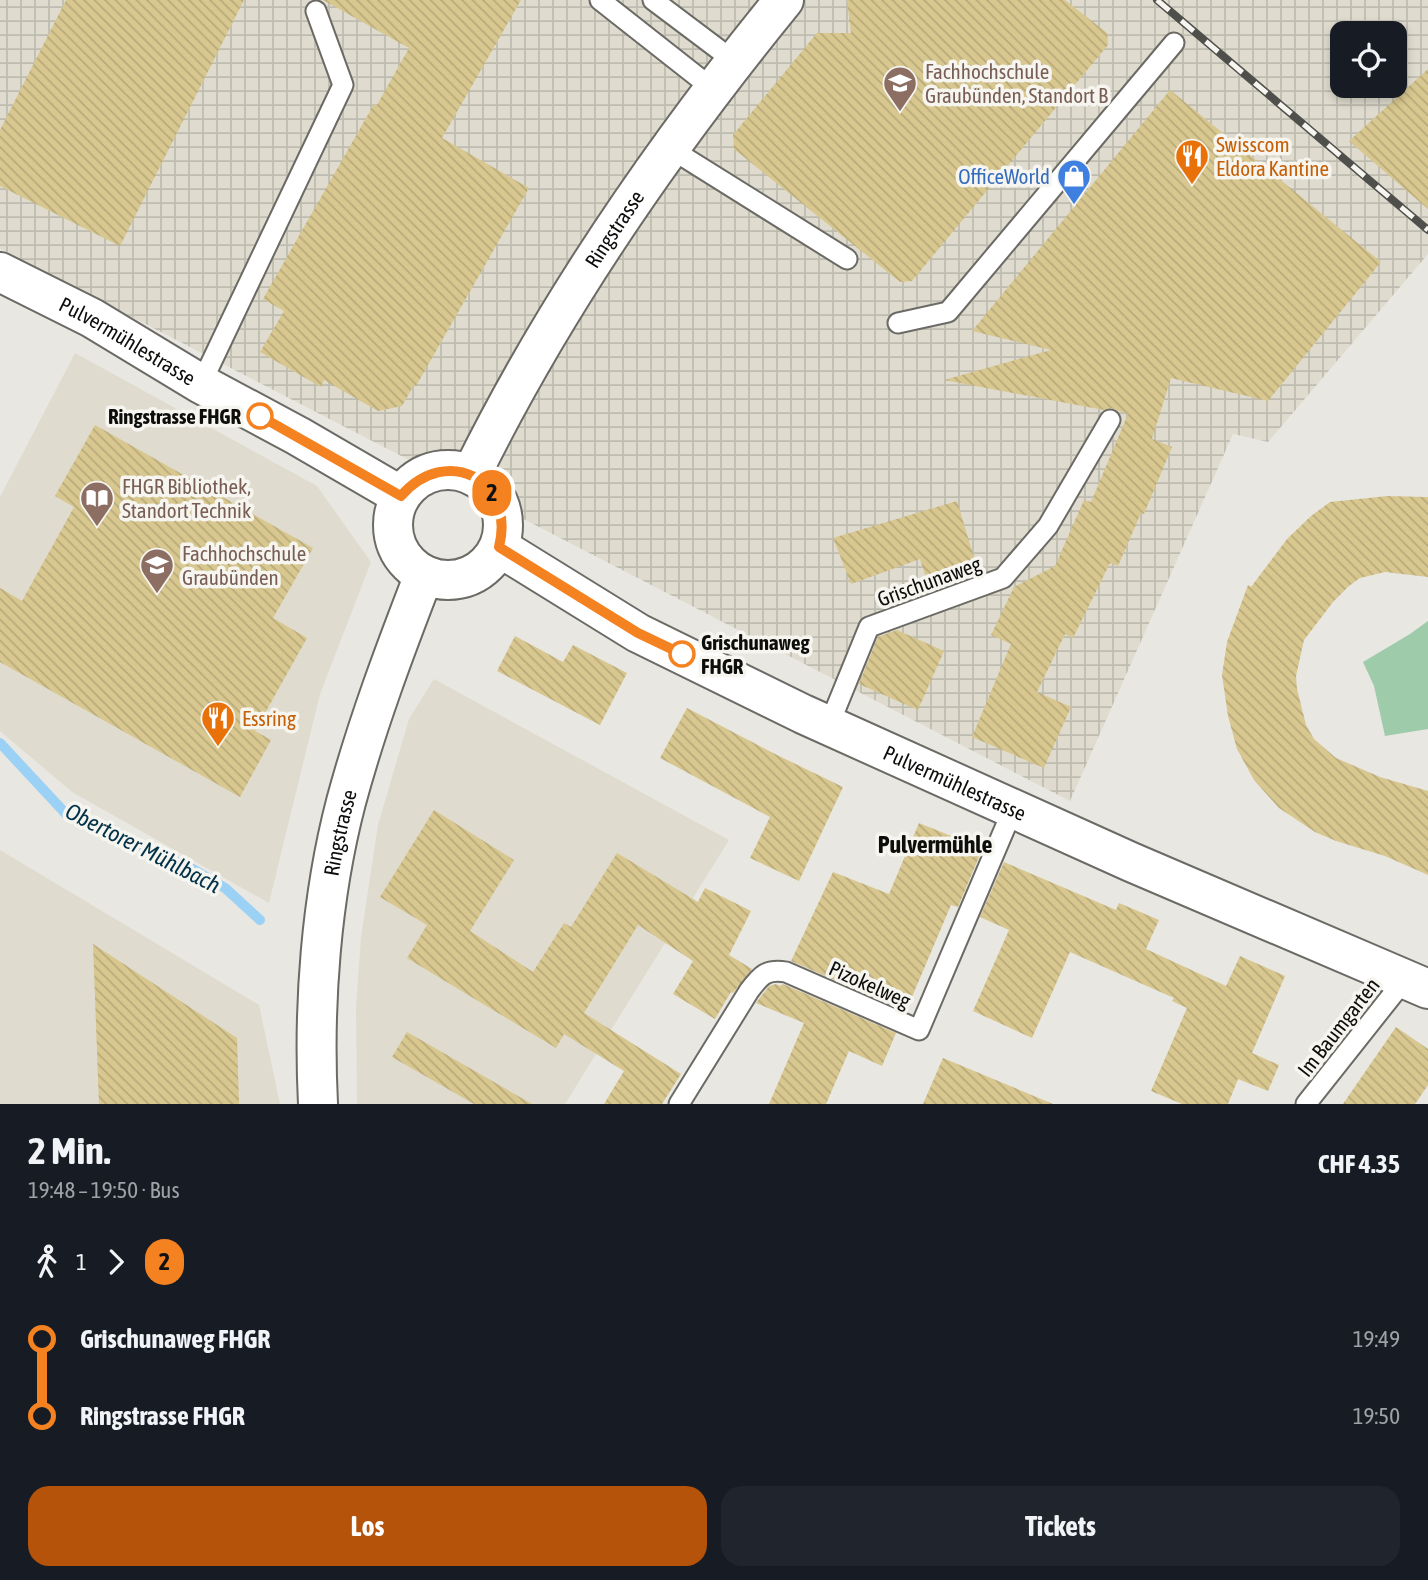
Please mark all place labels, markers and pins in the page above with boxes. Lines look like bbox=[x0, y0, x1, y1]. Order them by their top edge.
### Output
place label: Fachhochschule Graubünden, Standort B bbox=[925, 59, 1108, 107]
school or university icon: Fachhochschule Graubünden, Standort B bbox=[881, 64, 919, 113]
place label: Swisscom Eldora Kantine bbox=[1216, 132, 1329, 180]
restaurant icon: Swisscom Eldora Kantine bbox=[1173, 137, 1211, 186]
shop icon: OfficeWorld bbox=[1055, 157, 1093, 206]
place label: OfficeWorld bbox=[958, 164, 1050, 188]
marker: Ringstrasse FHGR bbox=[247, 403, 273, 429]
place label: Ringstrasse FHGR bbox=[108, 404, 241, 428]
place label: FHGR Bibliothek, Standort Technik bbox=[122, 474, 251, 522]
library icon: FHGR Bibliothek, Standort Technik bbox=[78, 479, 116, 528]
place label: Fachhochschule Graubünden bbox=[182, 541, 306, 589]
school or university icon: Fachhochschule Graubünden bbox=[138, 546, 176, 595]
place label: Grischunaweg FHGR bbox=[701, 630, 810, 678]
marker: Grischunaweg FHGR bbox=[669, 641, 695, 667]
restaurant icon: Essring bbox=[199, 699, 237, 748]
place label: Essring bbox=[242, 706, 296, 730]

